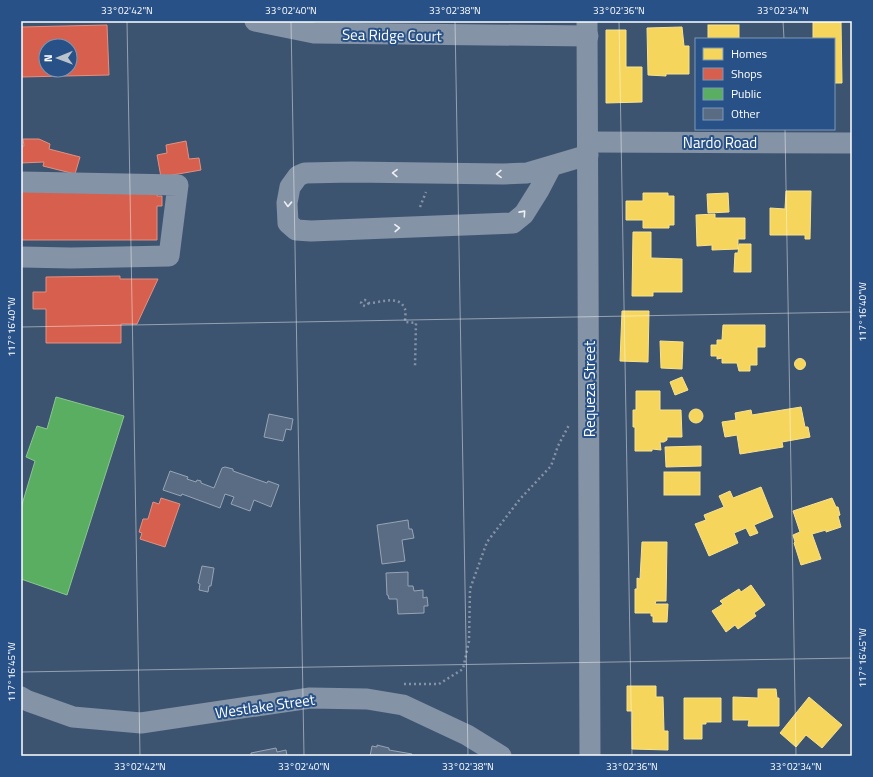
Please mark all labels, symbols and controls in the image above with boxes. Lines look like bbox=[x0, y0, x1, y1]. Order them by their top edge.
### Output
text: 33°02'42"N bbox=[101, 3, 153, 18]
text: 33°02'40"N bbox=[265, 3, 317, 18]
text: 33°02'38"N bbox=[429, 3, 481, 18]
text: 33°02'36"N bbox=[593, 3, 645, 18]
text: 33°02'34"N bbox=[757, 3, 809, 18]
street label: Sea Ridge Court bbox=[342, 23, 443, 47]
north arrow bbox=[38, 38, 78, 78]
legend bbox=[695, 38, 835, 130]
text: Homes bbox=[731, 44, 767, 63]
text: N bbox=[40, 54, 56, 62]
text: Shops bbox=[731, 64, 763, 83]
text: Public bbox=[731, 84, 761, 103]
text: Other bbox=[731, 104, 760, 123]
street label: Nardo Road bbox=[683, 131, 757, 154]
one-way arrow bbox=[392, 169, 398, 177]
one-way arrow bbox=[496, 170, 502, 178]
one-way arrow bbox=[284, 201, 292, 207]
one-way arrow bbox=[519, 210, 526, 218]
one-way arrow bbox=[394, 224, 400, 232]
text: 117°16'40"W bbox=[855, 282, 870, 342]
text: 117°16'40"W bbox=[4, 297, 19, 357]
street label: Requeza Street bbox=[578, 340, 601, 437]
text: 117°16'45"W bbox=[855, 628, 870, 688]
text: 117°16'45"W bbox=[4, 642, 19, 702]
street label: Westlake Street bbox=[214, 688, 317, 724]
text: 33°02'42"N bbox=[114, 759, 166, 774]
text: 33°02'40"N bbox=[278, 759, 330, 774]
text: 33°02'38"N bbox=[442, 759, 494, 774]
text: 33°02'36"N bbox=[606, 759, 658, 774]
text: 33°02'34"N bbox=[770, 759, 822, 774]

